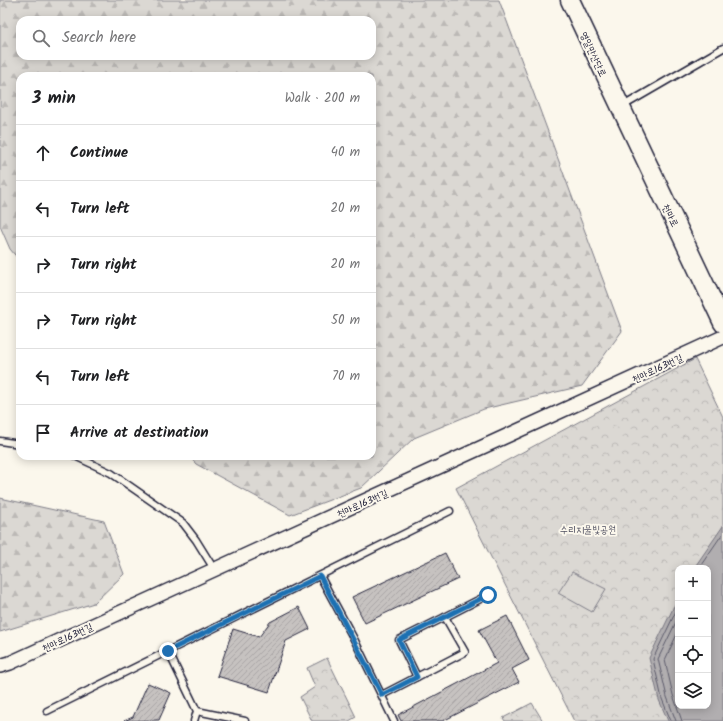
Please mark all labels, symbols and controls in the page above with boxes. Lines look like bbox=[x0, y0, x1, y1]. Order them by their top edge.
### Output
search box bbox=[16, 16, 376, 60]
text: Search here bbox=[62, 26, 136, 50]
icon: search bbox=[30, 27, 52, 49]
street label: 영일만산단로 bbox=[576, 29, 611, 80]
text: 3 min bbox=[32, 85, 76, 112]
text: Walk · 200 m bbox=[285, 88, 360, 109]
text: Continue bbox=[70, 141, 128, 165]
icon: ahead bbox=[32, 142, 54, 164]
text: 40 m bbox=[331, 142, 360, 163]
text: Turn left bbox=[70, 197, 130, 221]
icon: left bbox=[32, 198, 54, 220]
text: 20 m bbox=[330, 198, 360, 219]
street label: 천마로 bbox=[658, 201, 683, 230]
text: Turn right bbox=[70, 253, 137, 277]
icon: right bbox=[32, 254, 54, 276]
text: 20 m bbox=[330, 254, 360, 275]
text: Turn right bbox=[70, 309, 137, 333]
icon: right bbox=[32, 310, 54, 332]
text: 50 m bbox=[331, 310, 360, 331]
street label: 천마로163번길 bbox=[629, 350, 686, 388]
text: Turn left bbox=[70, 365, 130, 389]
icon: left bbox=[32, 366, 54, 388]
text: 70 m bbox=[332, 366, 360, 387]
text: Arrive at destination bbox=[70, 421, 209, 445]
icon: arrive bbox=[32, 422, 54, 444]
street label: 천마로163번길 bbox=[334, 485, 391, 522]
park label: 수리지물빛공원 bbox=[560, 522, 616, 538]
map controls bbox=[675, 565, 711, 709]
button: + bbox=[675, 565, 711, 601]
route start bbox=[479, 586, 497, 604]
button: − bbox=[675, 601, 711, 637]
street label: 천마로163번길 bbox=[39, 619, 96, 657]
button: locate bbox=[675, 637, 711, 673]
route end bbox=[159, 642, 177, 660]
button: layers bbox=[675, 673, 711, 709]

